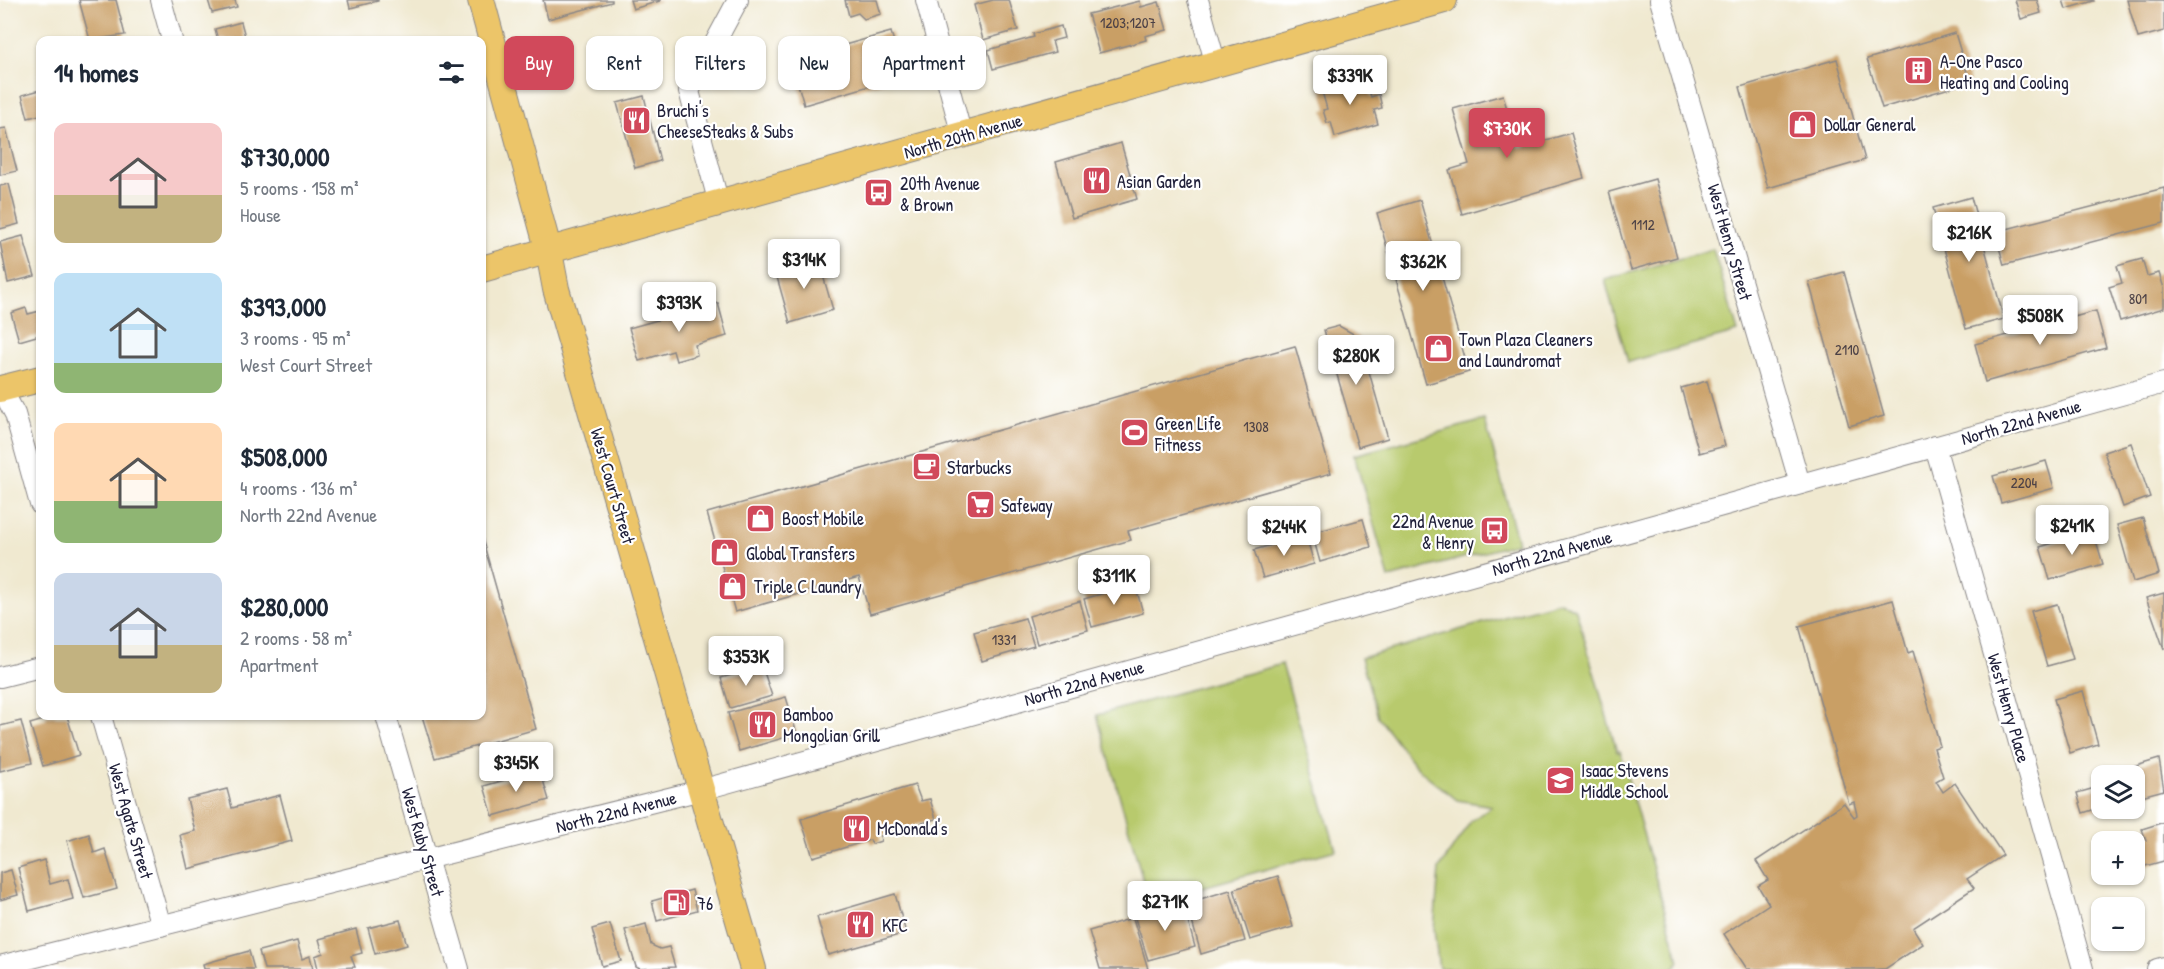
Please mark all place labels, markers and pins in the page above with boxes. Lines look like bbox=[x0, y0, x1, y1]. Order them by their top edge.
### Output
place label: A-One Pasco Heating and Cooling bbox=[1940, 49, 2069, 95]
pin: $339K bbox=[1308, 55, 1392, 106]
building icon: A-One Pasco Heating and Cooling bbox=[1903, 55, 1935, 87]
place label: Bruchi's CheeseSteaks & Subs bbox=[657, 98, 794, 144]
restaurant icon: Bruchi's CheeseSteaks & Subs bbox=[620, 104, 652, 136]
pin: $730K bbox=[1465, 108, 1549, 159]
shop icon: Dollar General bbox=[1787, 108, 1819, 140]
place label: Dollar General bbox=[1824, 112, 1916, 137]
restaurant icon: Asian Garden bbox=[1080, 165, 1112, 197]
place label: Asian Garden bbox=[1117, 169, 1201, 194]
place label: 20th Avenue & Brown bbox=[900, 171, 980, 217]
bus stop icon: 20th Avenue & Brown bbox=[863, 177, 895, 209]
pin: $216K bbox=[1927, 212, 2011, 263]
pin: $314K bbox=[762, 239, 846, 290]
pin: $362K bbox=[1381, 241, 1465, 292]
pin: $393K bbox=[637, 282, 721, 333]
pin: $508K bbox=[1998, 295, 2082, 346]
place label: Town Plaza Cleaners and Laundromat bbox=[1459, 327, 1593, 373]
shop icon: Town Plaza Cleaners and Laundromat bbox=[1422, 333, 1454, 365]
pin: $280K bbox=[1314, 335, 1398, 386]
place label: Green Life Fitness bbox=[1154, 411, 1222, 457]
sports icon: Green Life Fitness bbox=[1118, 417, 1150, 449]
cafe icon: Starbucks bbox=[910, 451, 942, 483]
place label: Starbucks bbox=[947, 455, 1012, 480]
supermarket icon: Safeway bbox=[964, 489, 996, 521]
place label: Safeway bbox=[1001, 493, 1053, 518]
shop icon: Boost Mobile bbox=[745, 502, 777, 534]
pin: $241K bbox=[2030, 505, 2114, 556]
place label: Boost Mobile bbox=[782, 506, 864, 531]
pin: $244K bbox=[1242, 506, 1326, 557]
place label: 22nd Avenue & Henry bbox=[1392, 509, 1474, 555]
bus stop icon: 22nd Avenue & Henry bbox=[1479, 515, 1511, 547]
shop icon: Global Transfers bbox=[709, 537, 741, 569]
place label: Global Transfers bbox=[746, 541, 855, 566]
pin: $311K bbox=[1072, 555, 1156, 606]
shop icon: Triple C Laundry bbox=[717, 570, 749, 602]
place label: Triple C Laundry bbox=[754, 574, 862, 599]
pin: $353K bbox=[704, 636, 788, 687]
place label: Bamboo Mongolian Grill bbox=[783, 702, 880, 748]
restaurant icon: Bamboo Mongolian Grill bbox=[746, 708, 778, 740]
pin: $345K bbox=[474, 742, 558, 793]
place label: Isaac Stevens Middle School bbox=[1581, 758, 1669, 804]
school or university icon: Isaac Stevens Middle School bbox=[1544, 764, 1576, 796]
restaurant icon: McDonald's bbox=[840, 812, 872, 844]
place label: McDonald's bbox=[877, 816, 947, 841]
pin: $271K bbox=[1123, 881, 1207, 932]
fuel station icon: 76 bbox=[660, 887, 692, 919]
place label: 76 bbox=[697, 891, 713, 916]
restaurant icon: KFC bbox=[845, 909, 877, 941]
place label: KFC bbox=[882, 913, 908, 938]

